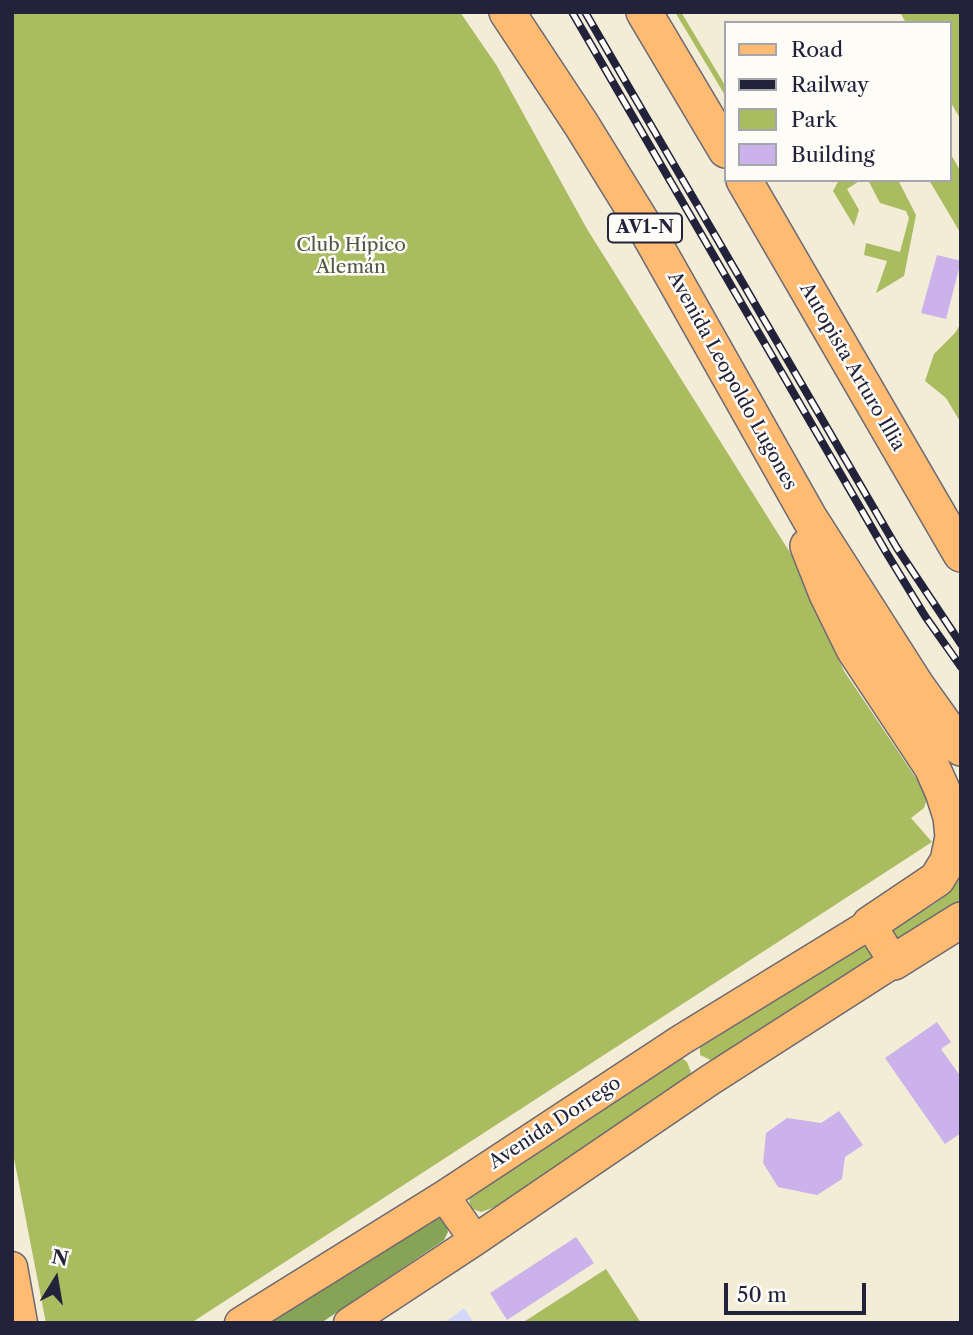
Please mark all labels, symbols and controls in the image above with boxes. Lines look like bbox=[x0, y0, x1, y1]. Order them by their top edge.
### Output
legend bbox=[724, 21, 952, 182]
text: Road bbox=[791, 37, 843, 62]
text: Railway bbox=[791, 72, 869, 97]
text: Park bbox=[791, 107, 837, 132]
text: Building bbox=[791, 142, 875, 167]
road number: AV1-N bbox=[608, 213, 682, 242]
park label: Club Hípico Alemán bbox=[296, 235, 406, 279]
street label: Avenida Leopoldo Lugones bbox=[662, 268, 802, 494]
street label: Autopista Arturo Illia bbox=[794, 279, 910, 455]
street label: Avenida Dorrego bbox=[485, 1072, 625, 1174]
north arrow bbox=[21, 1244, 91, 1314]
text: N bbox=[50, 1245, 70, 1271]
scale bar bbox=[728, 1268, 870, 1312]
text: 50 m bbox=[737, 1282, 787, 1307]

